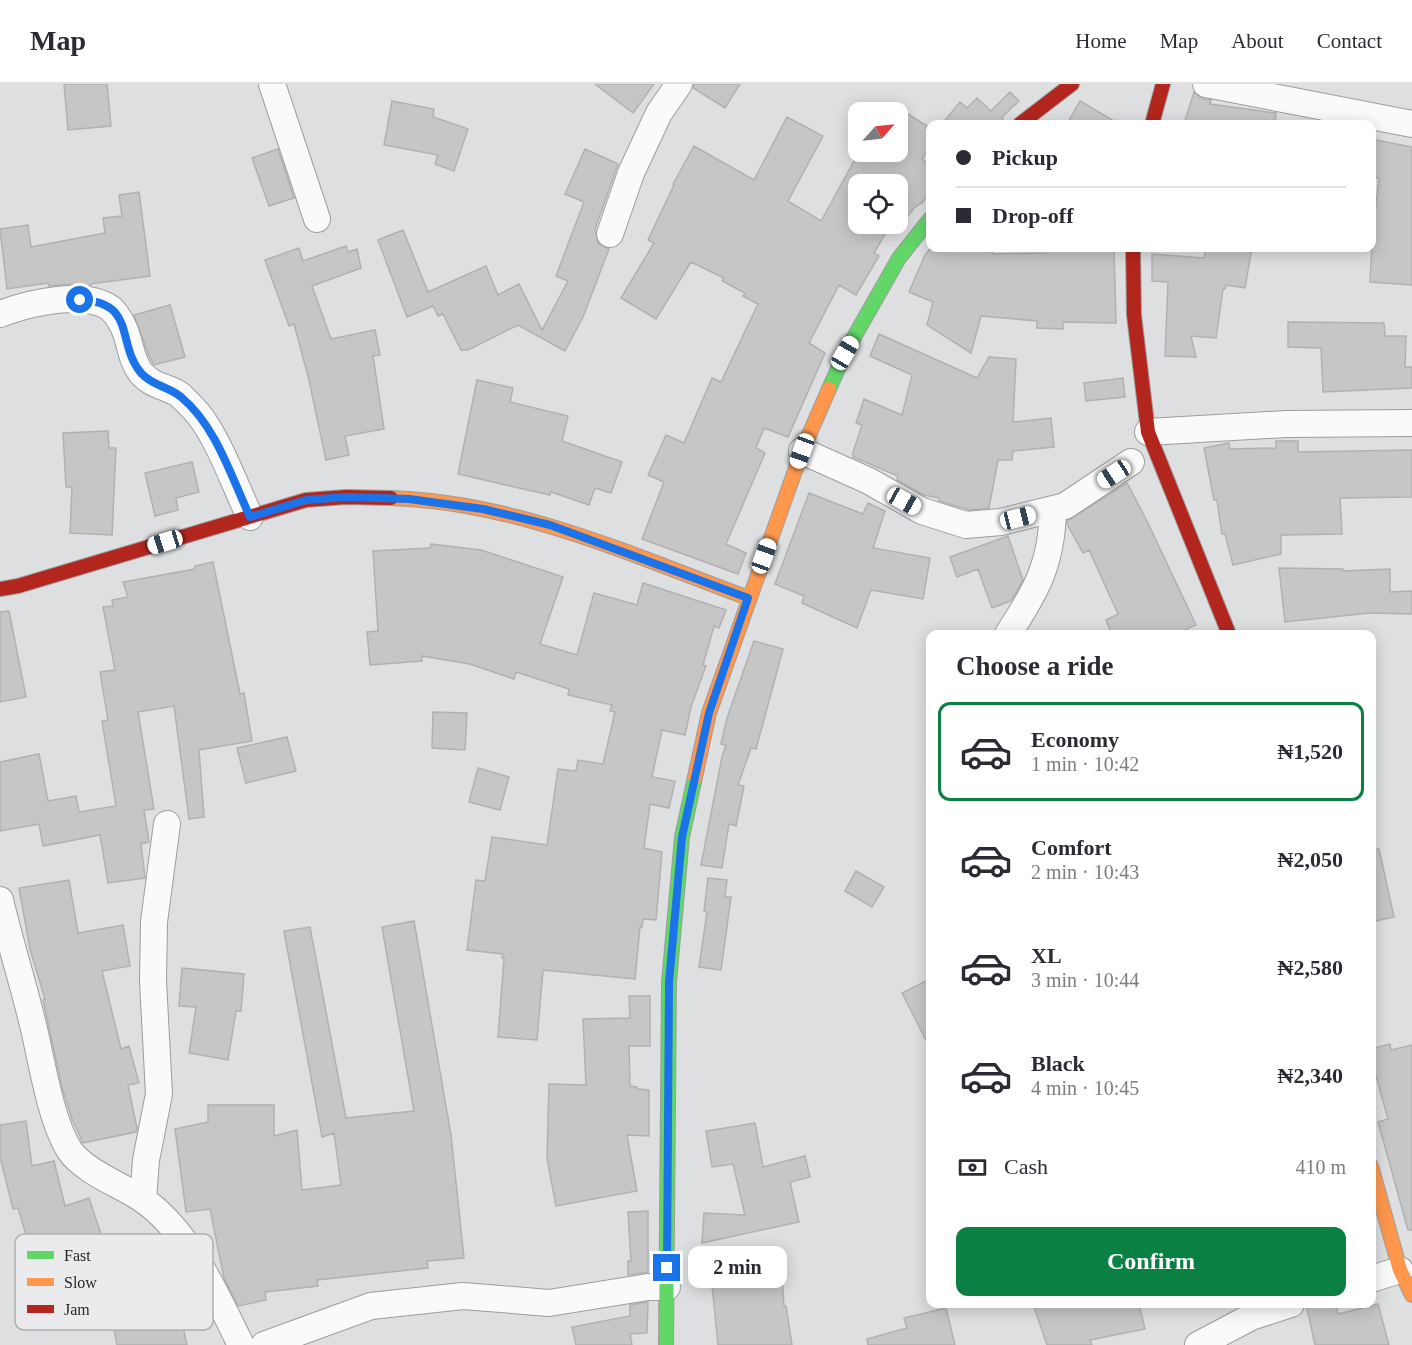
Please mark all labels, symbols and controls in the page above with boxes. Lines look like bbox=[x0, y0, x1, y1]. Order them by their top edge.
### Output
text: Map bbox=[30, 25, 86, 56]
text: Home bbox=[1075, 29, 1127, 53]
text: Map bbox=[1160, 29, 1198, 53]
text: About bbox=[1231, 29, 1284, 53]
text: Contact bbox=[1317, 29, 1382, 53]
north arrow bbox=[848, 102, 908, 162]
map controls bbox=[848, 102, 908, 234]
text: Pickup bbox=[992, 145, 1058, 170]
button: locate bbox=[848, 174, 908, 234]
text: Drop-off bbox=[992, 203, 1073, 228]
route start bbox=[66, 286, 93, 313]
car bbox=[828, 333, 862, 373]
car bbox=[787, 431, 817, 471]
car bbox=[1094, 457, 1134, 491]
car bbox=[884, 484, 924, 518]
car bbox=[998, 505, 1038, 531]
car bbox=[145, 528, 185, 556]
car bbox=[749, 536, 779, 576]
text: Choose a ride bbox=[956, 651, 1114, 681]
icon: car bbox=[959, 725, 1013, 779]
text: Economy bbox=[1031, 727, 1119, 752]
text: ₦1,520 bbox=[1278, 739, 1343, 764]
text: 1 min · 10:42 bbox=[1031, 753, 1139, 775]
icon: car bbox=[959, 833, 1013, 887]
text: Comfort bbox=[1031, 835, 1112, 860]
text: ₦2,050 bbox=[1278, 847, 1343, 872]
text: 2 min · 10:43 bbox=[1031, 861, 1139, 883]
icon: car bbox=[959, 941, 1013, 995]
text: XL bbox=[1031, 943, 1062, 968]
text: ₦2,580 bbox=[1278, 955, 1343, 980]
text: 3 min · 10:44 bbox=[1031, 969, 1139, 991]
icon: car bbox=[959, 1049, 1013, 1103]
text: Black bbox=[1031, 1051, 1085, 1076]
text: ₦2,340 bbox=[1278, 1063, 1343, 1088]
text: 4 min · 10:45 bbox=[1031, 1077, 1139, 1099]
icon: cash bbox=[956, 1151, 989, 1184]
text: Cash bbox=[1004, 1154, 1048, 1179]
text: 410 m bbox=[1295, 1156, 1346, 1178]
button: Confirm bbox=[956, 1227, 1346, 1296]
legend bbox=[15, 1234, 213, 1330]
text: Fast bbox=[64, 1247, 91, 1264]
callout: 2 min bbox=[688, 1247, 787, 1289]
route end bbox=[653, 1254, 680, 1281]
text: 2 min bbox=[713, 1256, 762, 1278]
text: Slow bbox=[64, 1274, 97, 1291]
text: Jam bbox=[64, 1301, 90, 1318]

